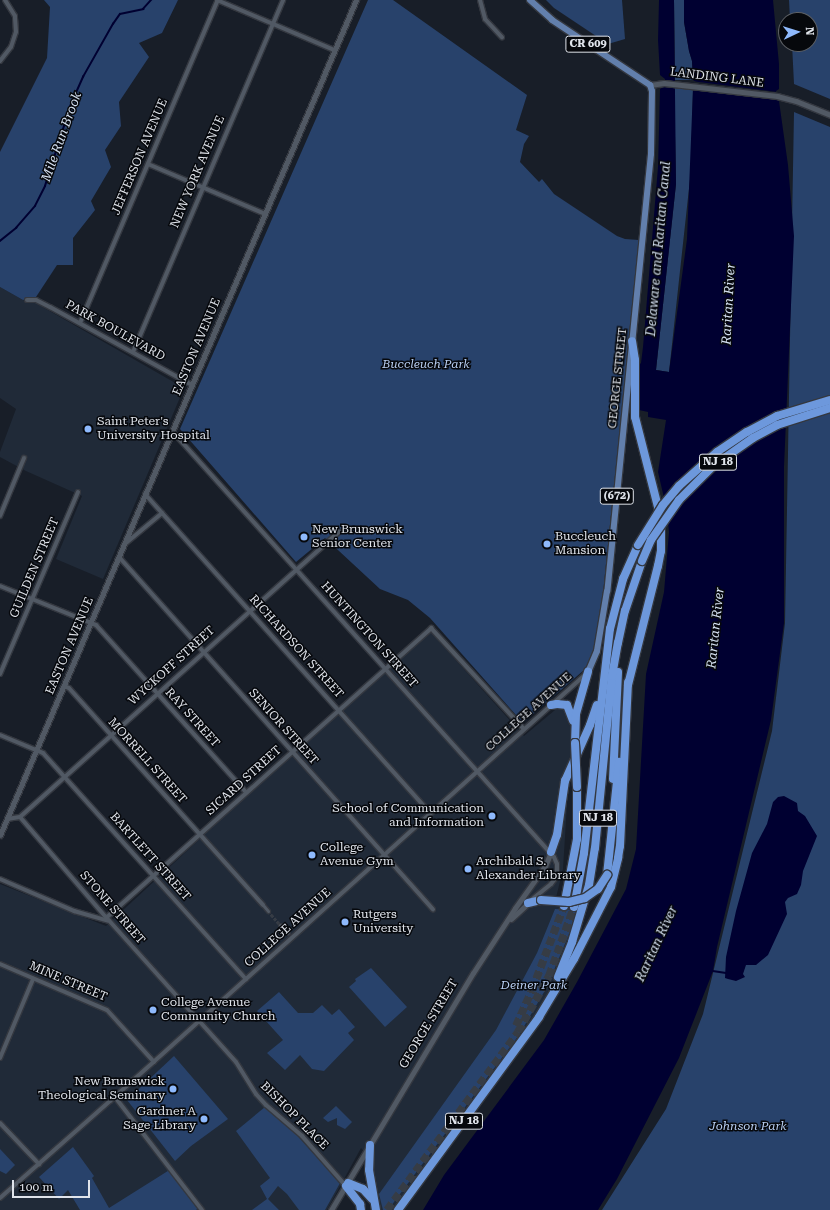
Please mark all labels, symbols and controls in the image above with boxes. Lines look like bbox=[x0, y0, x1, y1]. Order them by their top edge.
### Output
north arrow bbox=[778, 12, 818, 52]
text: N bbox=[803, 27, 816, 36]
road number: CR 609 bbox=[565, 35, 611, 53]
street label: LANDING LANE bbox=[669, 65, 765, 91]
water label: Mile Run Brook bbox=[39, 90, 85, 184]
street label: JEFFERSON AVENUE bbox=[109, 97, 171, 217]
street label: NEW YORK AVENUE bbox=[168, 114, 228, 230]
water label: Delaware and Raritan Canal bbox=[644, 161, 674, 337]
water label: Raritan River bbox=[719, 263, 739, 345]
street label: EASTON AVENUE bbox=[170, 296, 224, 398]
street label: PARK BOULEVARD bbox=[63, 298, 167, 364]
street label: GEORGE STREET bbox=[606, 327, 630, 429]
park label: Buccleuch Park bbox=[382, 358, 470, 372]
place label: Saint Peter's University Hospital bbox=[97, 415, 210, 443]
marker: Saint Peter's University Hospital bbox=[82, 423, 94, 435]
road number: NJ 18 bbox=[698, 453, 738, 471]
road number: (672) bbox=[599, 487, 635, 505]
street label: GUILDEN STREET bbox=[7, 516, 63, 620]
place label: New Brunswick Senior Center bbox=[312, 523, 403, 551]
place label: Buccleuch Mansion bbox=[555, 530, 616, 558]
marker: New Brunswick Senior Center bbox=[299, 532, 309, 542]
marker: Buccleuch Mansion bbox=[542, 539, 552, 549]
street label: HUNTINGTON STREET bbox=[318, 579, 420, 691]
water label: Raritan River bbox=[704, 587, 728, 669]
street label: RICHARDSON STREET bbox=[246, 592, 346, 702]
street label: EASTON AVENUE bbox=[43, 595, 97, 697]
street label: WYCKOFF STREET bbox=[126, 624, 218, 708]
street label: COLLEGE AVENUE bbox=[483, 669, 575, 755]
street label: RAY STREET bbox=[162, 686, 222, 750]
street label: SENIOR STREET bbox=[245, 686, 321, 768]
street label: MORRELL STREET bbox=[105, 715, 189, 807]
street label: SICARD STREET bbox=[203, 743, 285, 819]
place label: School of Communication and Information bbox=[332, 802, 484, 830]
road number: NJ 18 bbox=[578, 809, 618, 827]
street label: BARTLETT STREET bbox=[107, 810, 193, 904]
marker: School of Communication and Information bbox=[487, 811, 497, 821]
place label: College Avenue Gym bbox=[320, 841, 394, 869]
marker: College Avenue Gym bbox=[307, 850, 317, 860]
place label: Archibald S. Alexander Library bbox=[476, 855, 581, 883]
marker: Archibald S. Alexander Library bbox=[463, 864, 473, 874]
street label: STONE STREET bbox=[76, 869, 148, 947]
street label: COLLEGE AVENUE bbox=[242, 885, 334, 971]
water label: Raritan River bbox=[633, 904, 681, 984]
place label: Rutgers University bbox=[353, 908, 413, 936]
marker: Rutgers University bbox=[340, 917, 350, 927]
street label: MINE STREET bbox=[27, 959, 109, 1005]
street label: GEORGE STREET bbox=[397, 977, 461, 1071]
park label: Deiner Park bbox=[501, 979, 567, 993]
place label: College Avenue Community Church bbox=[161, 996, 276, 1024]
marker: College Avenue Community Church bbox=[148, 1005, 158, 1015]
place label: New Brunswick Theological Seminary bbox=[38, 1075, 165, 1103]
street label: BISHOP PLACE bbox=[257, 1079, 331, 1153]
marker: New Brunswick Theological Seminary bbox=[168, 1084, 178, 1094]
place label: Gardner A Sage Library bbox=[123, 1105, 196, 1133]
road number: NJ 18 bbox=[444, 1112, 484, 1130]
marker: Gardner A Sage Library bbox=[199, 1114, 209, 1124]
park label: Johnson Park bbox=[709, 1120, 787, 1134]
scale bar bbox=[14, 1172, 92, 1198]
text: 100 m bbox=[19, 1180, 53, 1194]

